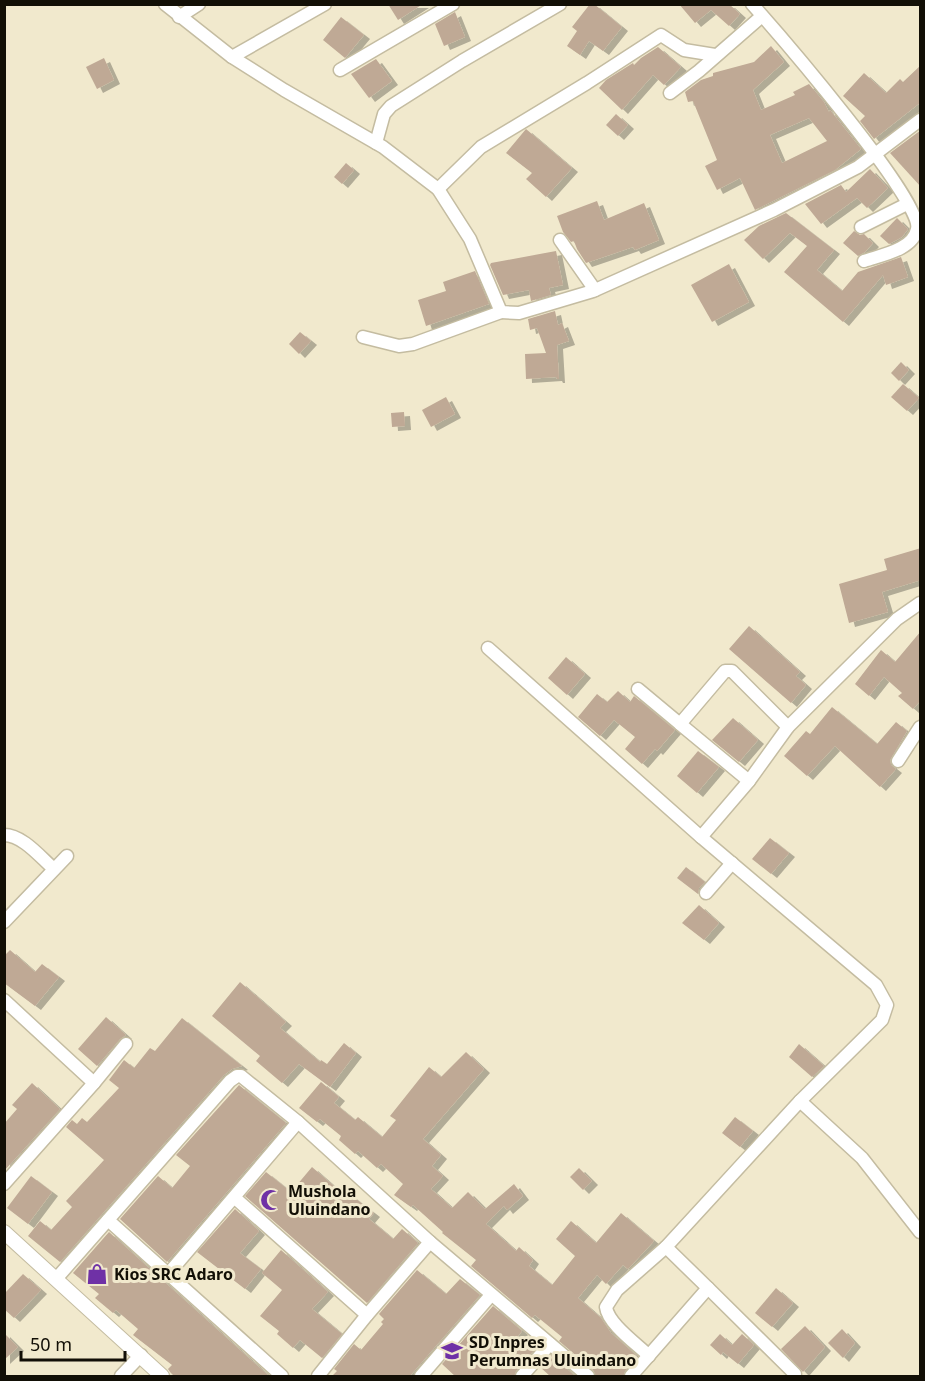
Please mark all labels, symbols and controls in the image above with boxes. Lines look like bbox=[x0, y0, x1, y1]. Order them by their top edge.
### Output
place label: Mushola Uluindano bbox=[288, 1180, 371, 1220]
mosque icon: Mushola Uluindano bbox=[259, 1188, 283, 1212]
shop icon: Kios SRC Adaro bbox=[85, 1262, 109, 1286]
place label: Kios SRC Adaro bbox=[114, 1263, 233, 1285]
scale bar bbox=[21, 1324, 124, 1362]
place label: SD Inpres Perumnas Uluindano bbox=[469, 1331, 636, 1371]
text: 50 m bbox=[30, 1332, 72, 1356]
school or university icon: SD Inpres Perumnas Uluindano bbox=[440, 1339, 464, 1363]

